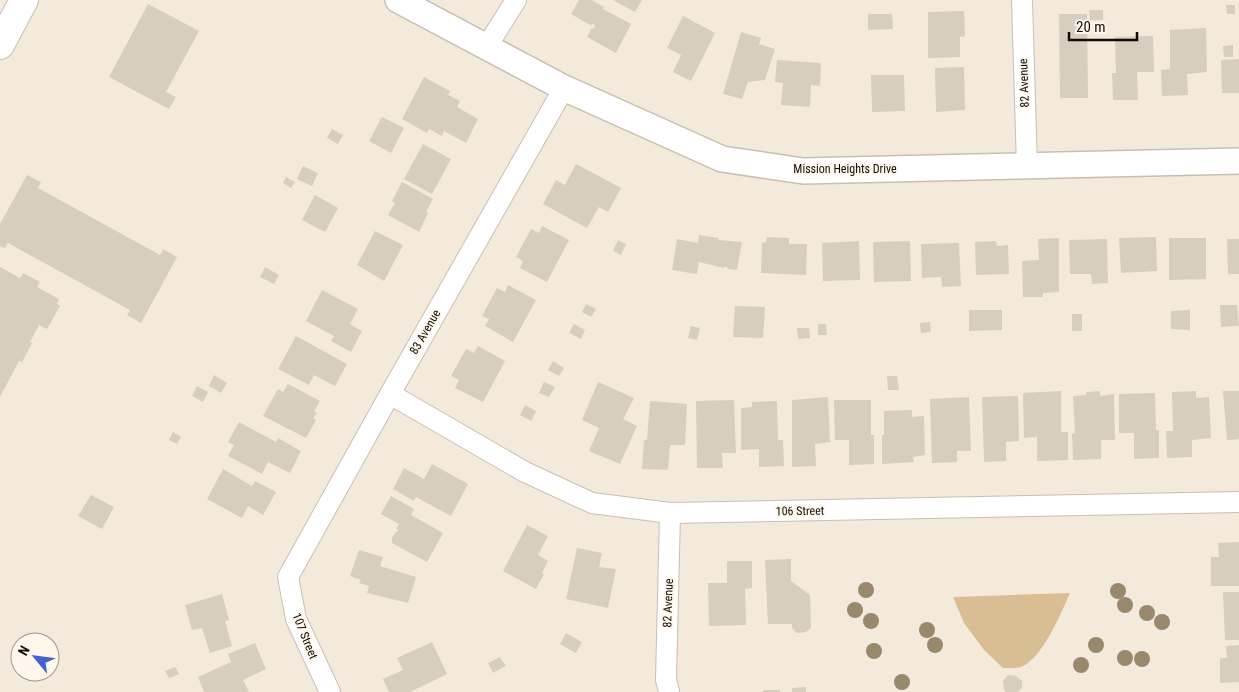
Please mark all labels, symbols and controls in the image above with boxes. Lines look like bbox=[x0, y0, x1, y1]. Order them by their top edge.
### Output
scale bar bbox=[1069, 10, 1136, 42]
text: 20 m bbox=[1076, 18, 1106, 36]
street label: 82 Avenue bbox=[1016, 58, 1032, 108]
street label: Mission Heights Drive bbox=[793, 162, 897, 176]
street label: 83 Avenue bbox=[407, 307, 444, 357]
street label: 106 Street bbox=[776, 504, 825, 518]
street label: 82 Avenue bbox=[660, 578, 676, 628]
street label: 107 Street bbox=[289, 611, 321, 662]
north arrow bbox=[10, 632, 60, 682]
text: N bbox=[15, 643, 33, 658]

